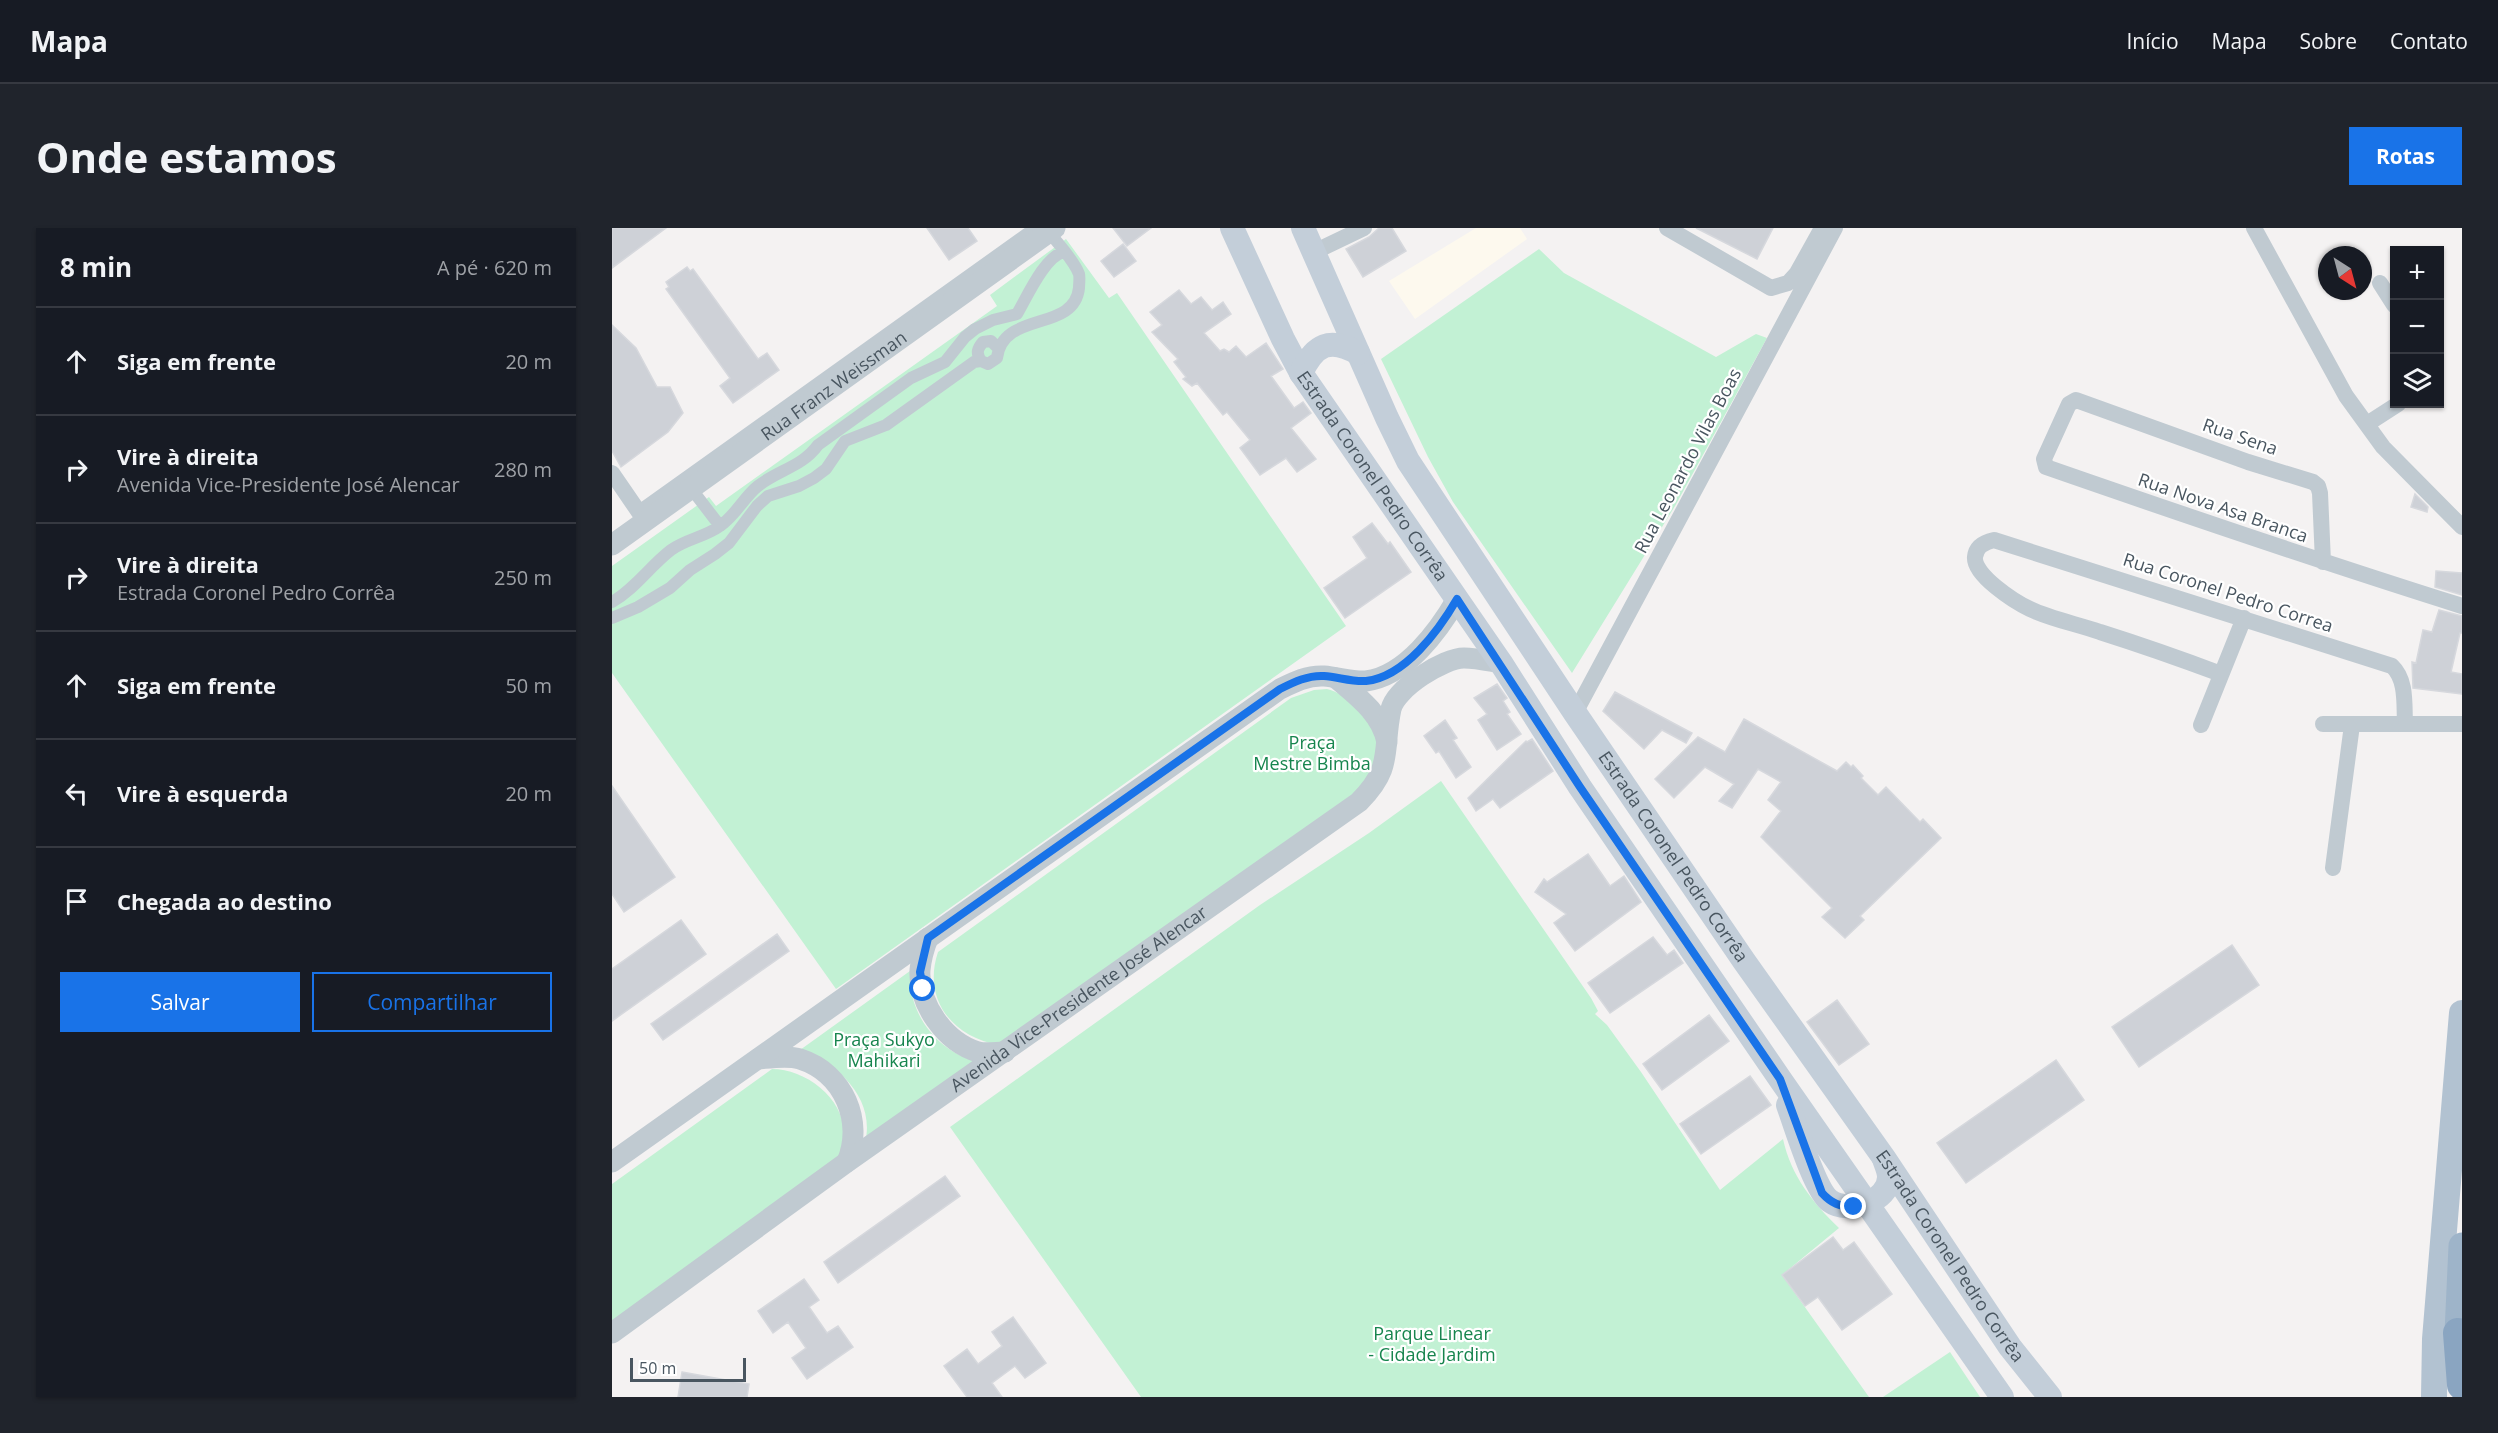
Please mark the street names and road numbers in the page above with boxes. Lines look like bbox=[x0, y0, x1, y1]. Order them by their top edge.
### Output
street label: Rua Franz Weissman bbox=[756, 325, 911, 446]
street label: Rua Leonardo Vilas Boas bbox=[1628, 364, 1746, 557]
street label: Estrada Coronel Pedro Corrêa bbox=[1292, 366, 1454, 586]
street label: Rua Sena bbox=[2200, 412, 2281, 460]
street label: Rua Nova Asa Branca bbox=[2135, 467, 2311, 547]
street label: Rua Coronel Pedro Correa bbox=[2120, 547, 2336, 637]
street label: Estrada Coronel Pedro Corrêa bbox=[1593, 746, 1754, 967]
street label: Avenida Vice-Presidente José Alencar bbox=[945, 899, 1212, 1097]
street label: Estrada Coronel Pedro Corrêa bbox=[1871, 1145, 2030, 1367]

